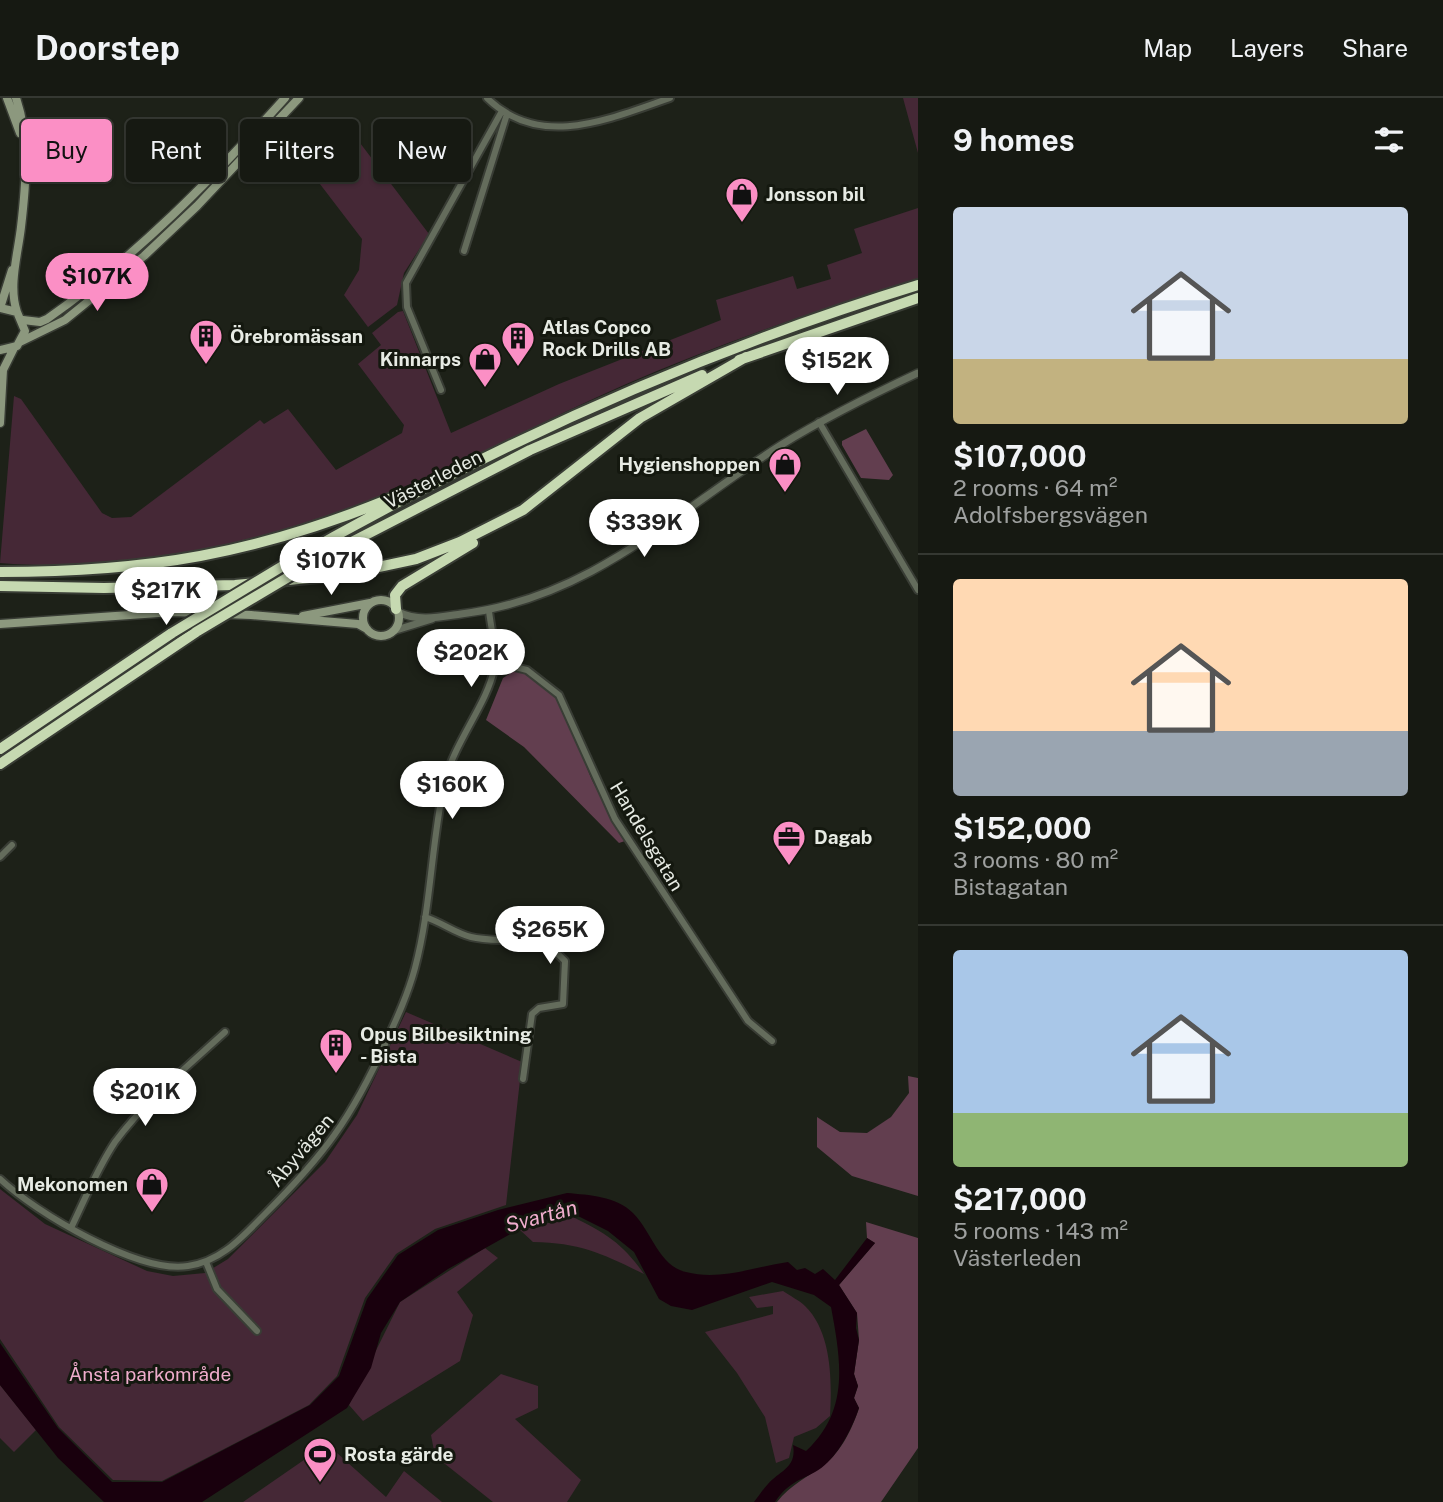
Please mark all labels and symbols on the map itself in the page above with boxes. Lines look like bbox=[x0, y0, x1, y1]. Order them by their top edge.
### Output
shop icon: Jonsson bil bbox=[723, 175, 761, 224]
place label: Jonsson bil bbox=[766, 183, 865, 205]
pin: $107K bbox=[48, 254, 146, 313]
place label: Atlas Copco Rock Drills AB bbox=[542, 316, 671, 360]
building icon: Örebromässan bbox=[187, 317, 225, 366]
building icon: Atlas Copco Rock Drills AB bbox=[499, 319, 537, 368]
place label: Örebromässan bbox=[230, 325, 363, 347]
pin: $152K bbox=[788, 338, 886, 397]
shop icon: Kinnarps bbox=[466, 340, 504, 389]
place label: Kinnarps bbox=[380, 348, 461, 370]
street label: Västerleden bbox=[381, 445, 485, 513]
shop icon: Hygienshoppen bbox=[766, 445, 804, 494]
place label: Hygienshoppen bbox=[618, 453, 760, 475]
pin: $339K bbox=[595, 500, 693, 559]
pin: $107K bbox=[282, 538, 380, 597]
pin: $217K bbox=[117, 568, 215, 627]
pin: $202K bbox=[422, 630, 520, 689]
pin: $160K bbox=[403, 762, 501, 821]
street label: Handelsgatan bbox=[606, 777, 688, 895]
office icon: Dagab bbox=[770, 818, 808, 867]
place label: Dagab bbox=[814, 826, 872, 848]
pin: $265K bbox=[501, 906, 599, 966]
place label: Opus Bilbesiktning - Bista bbox=[360, 1023, 532, 1067]
building icon: Opus Bilbesiktning - Bista bbox=[317, 1026, 355, 1075]
pin: $201K bbox=[96, 1068, 194, 1128]
street label: Åbyvägen bbox=[263, 1109, 338, 1191]
shop icon: Mekonomen bbox=[133, 1165, 171, 1214]
place label: Mekonomen bbox=[17, 1173, 128, 1195]
water label: Svartån bbox=[502, 1194, 580, 1238]
park label: Ånsta parkområde bbox=[69, 1362, 231, 1385]
sports icon: Rosta gärde bbox=[301, 1435, 339, 1484]
place label: Rosta gärde bbox=[344, 1443, 453, 1465]

